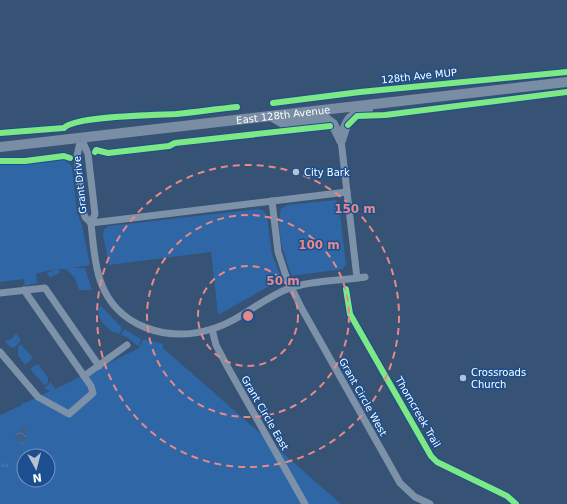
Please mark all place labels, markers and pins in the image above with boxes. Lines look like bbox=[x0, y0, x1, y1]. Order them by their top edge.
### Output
marker: City Bark bbox=[291, 167, 301, 177]
place label: City Bark bbox=[304, 167, 350, 178]
centre of rings bbox=[241, 309, 255, 323]
place label: Crossroads Church bbox=[471, 367, 526, 390]
marker: Crossroads Church bbox=[458, 373, 468, 383]

